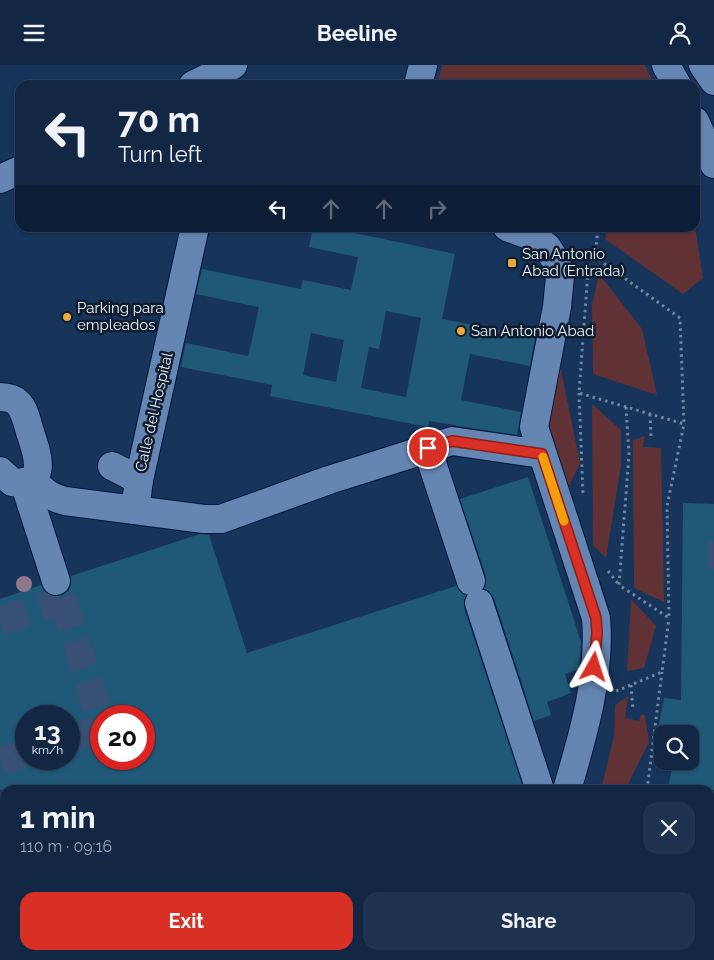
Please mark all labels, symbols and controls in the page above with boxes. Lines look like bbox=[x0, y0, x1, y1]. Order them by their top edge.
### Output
icon: menu bbox=[20, 19, 48, 47]
icon: person bbox=[666, 19, 694, 47]
text: Beeline bbox=[317, 20, 397, 46]
text: 70 m bbox=[118, 99, 200, 140]
icon: left bbox=[35, 100, 100, 165]
text: Turn left bbox=[118, 141, 202, 167]
icon: left bbox=[264, 195, 292, 223]
icon: ahead bbox=[317, 195, 345, 223]
icon: ahead bbox=[370, 195, 398, 223]
icon: right bbox=[423, 195, 451, 223]
place label: San Antonio Abad (Entrada) bbox=[522, 245, 624, 280]
marker: San Antonio Abad (Entrada) bbox=[506, 257, 518, 269]
place label: Parking para empleados bbox=[77, 299, 164, 334]
marker: Parking para empleados bbox=[61, 311, 73, 323]
place label: San Antonio Abad bbox=[471, 322, 594, 340]
marker: San Antonio Abad bbox=[455, 325, 467, 337]
street label: Calle del Hospital bbox=[132, 350, 177, 473]
pin bbox=[407, 427, 449, 469]
icon: arrive bbox=[414, 434, 442, 462]
position arrow bbox=[567, 640, 619, 692]
speed limit sign: 20 bbox=[90, 705, 155, 770]
text: 13 bbox=[34, 716, 61, 746]
map controls bbox=[654, 725, 699, 770]
button: search bbox=[654, 725, 699, 770]
text: km/h bbox=[32, 743, 63, 757]
text: 1 min bbox=[20, 800, 96, 835]
button: close bbox=[643, 802, 695, 854]
text: 110 m · 09:16 bbox=[20, 837, 112, 856]
button: Exit bbox=[20, 892, 353, 950]
button: Share bbox=[363, 892, 695, 950]

